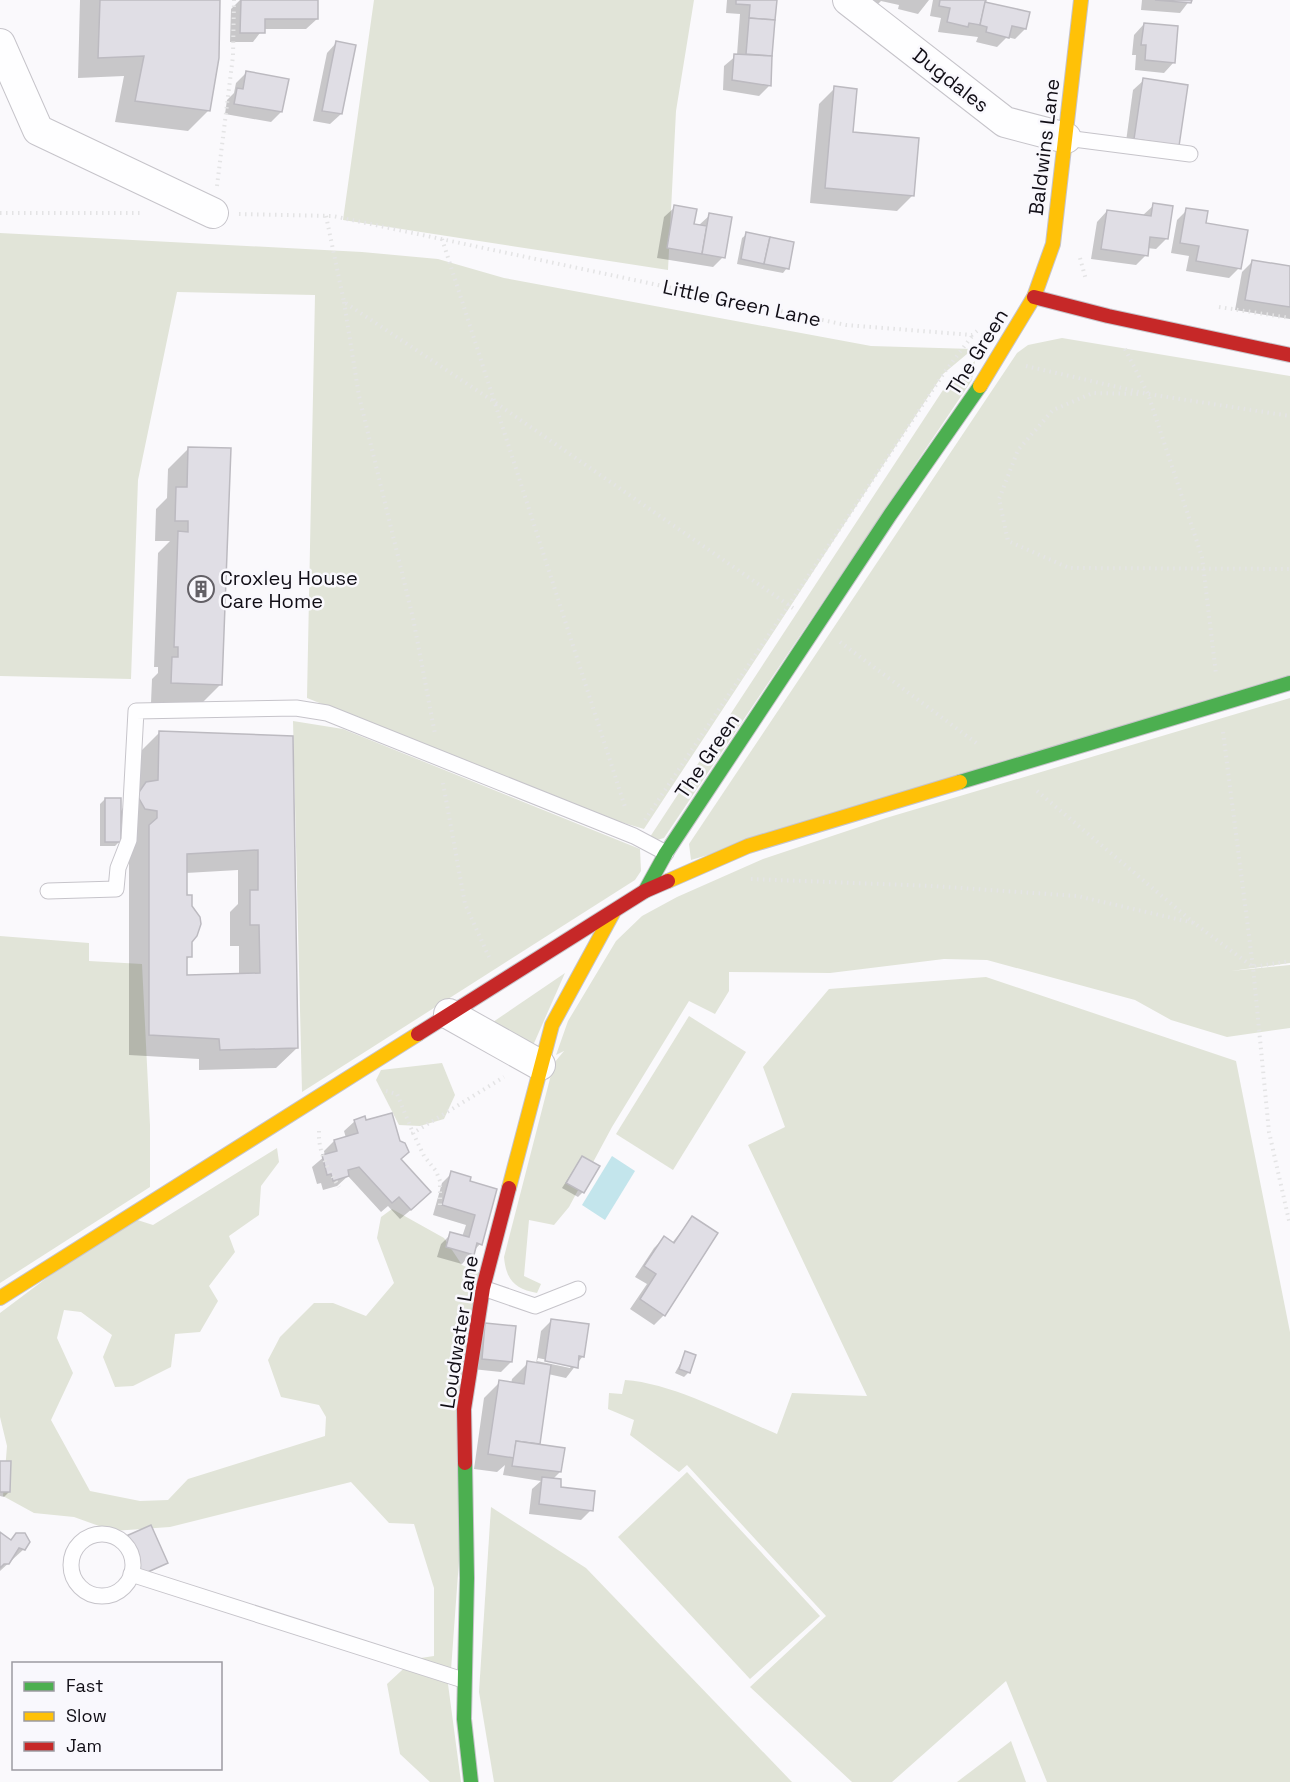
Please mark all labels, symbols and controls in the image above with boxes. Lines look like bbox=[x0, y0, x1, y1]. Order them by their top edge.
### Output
street label: Dugdales bbox=[908, 42, 994, 118]
street label: Baldwins Lane bbox=[1023, 77, 1065, 217]
street label: Little Green Lane bbox=[660, 274, 824, 332]
street label: The Green bbox=[940, 304, 1014, 400]
place label: Croxley House Care Home bbox=[220, 565, 358, 614]
building icon: Croxley House Care Home bbox=[186, 574, 216, 604]
street label: The Green bbox=[669, 708, 745, 804]
street label: Loudwater Lane bbox=[434, 1253, 484, 1411]
legend bbox=[12, 1662, 222, 1770]
text: Fast bbox=[66, 1674, 103, 1697]
text: Slow bbox=[66, 1704, 107, 1727]
text: Jam bbox=[66, 1734, 102, 1757]

